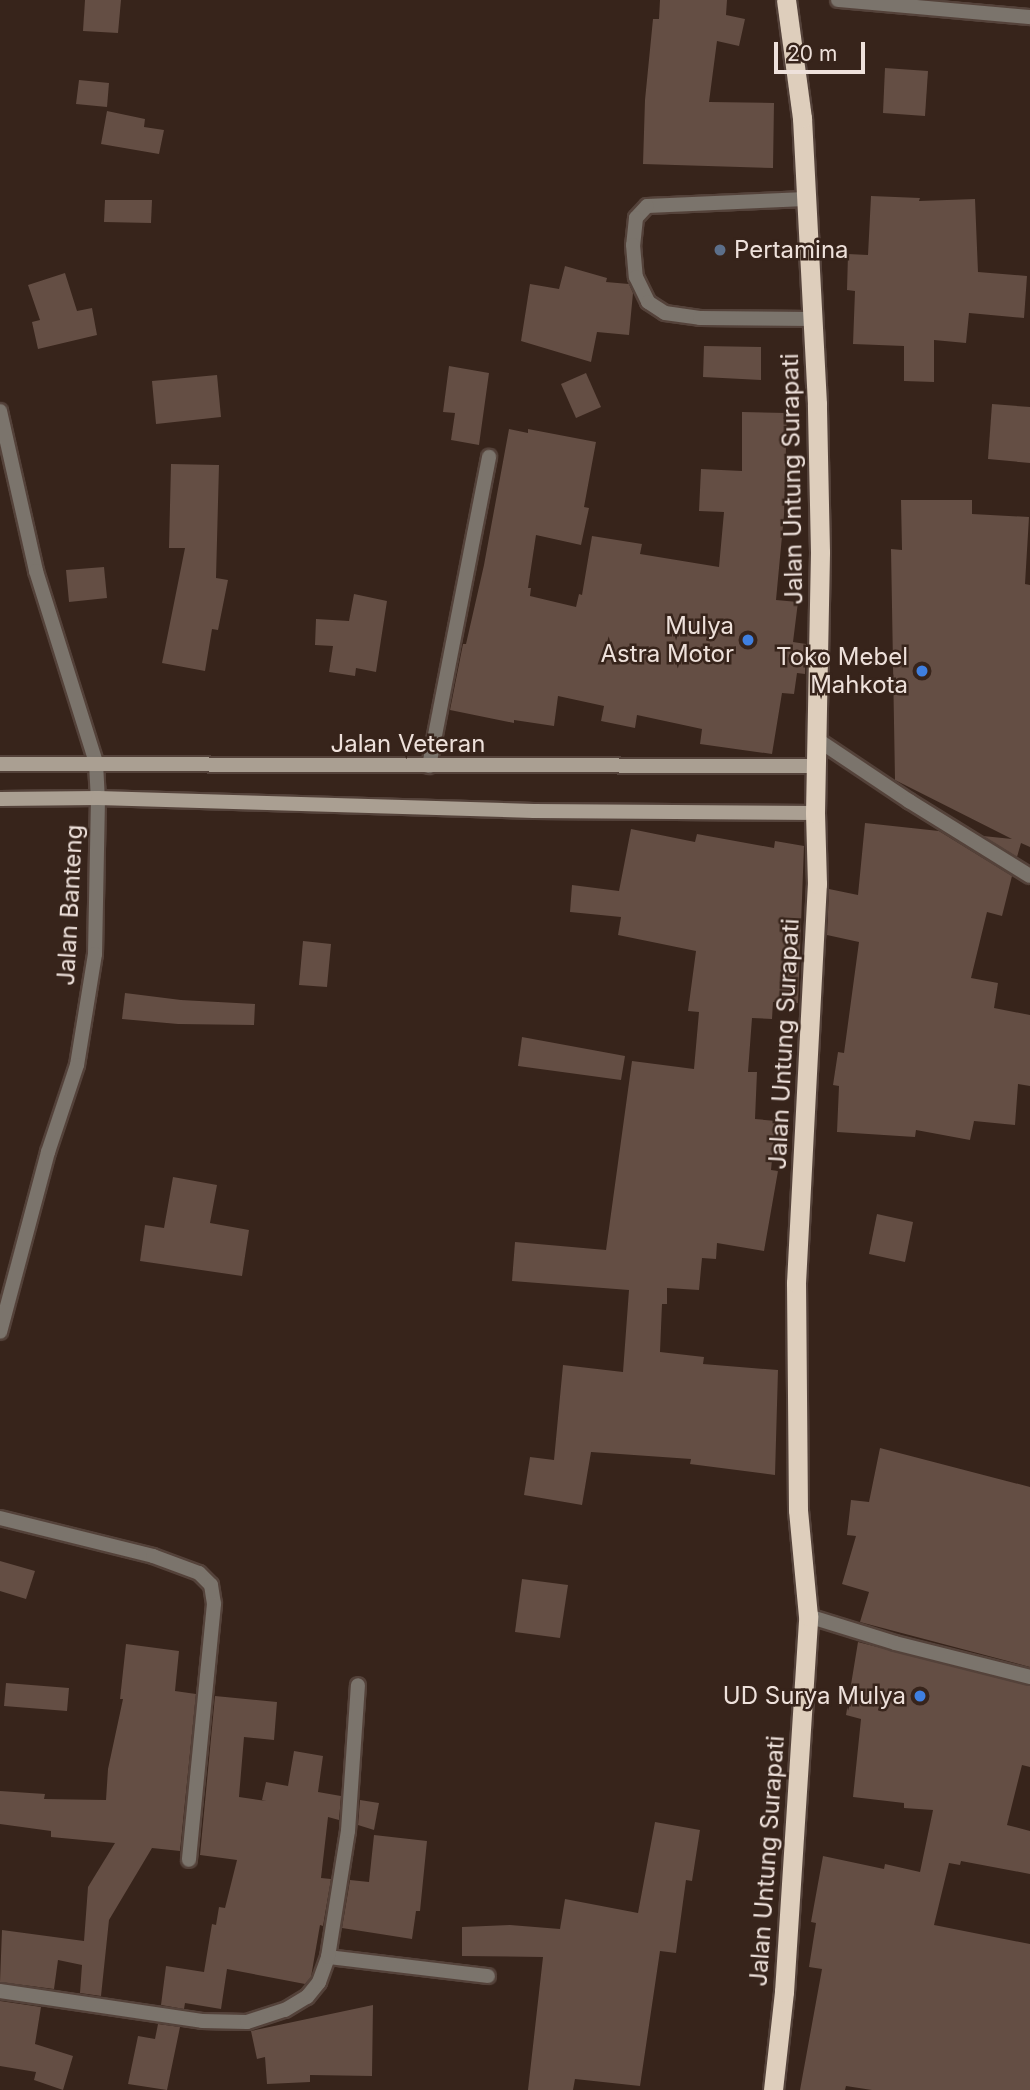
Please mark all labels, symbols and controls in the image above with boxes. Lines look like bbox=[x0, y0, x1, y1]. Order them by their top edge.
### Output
scale bar bbox=[778, 28, 869, 72]
text: 20 m bbox=[787, 41, 837, 66]
place label: Pertamina bbox=[734, 236, 849, 264]
marker: Pertamina bbox=[712, 242, 728, 258]
street label: Jalan Untung Surapati bbox=[775, 353, 809, 605]
place label: Mulya Astra Motor bbox=[601, 612, 734, 668]
marker: Mulya Astra Motor bbox=[740, 632, 756, 648]
place label: Toko Mebel Mahkota bbox=[776, 643, 908, 699]
marker: Toko Mebel Mahkota bbox=[914, 663, 930, 679]
street label: Jalan Veteran bbox=[330, 730, 486, 758]
street label: Jalan Banteng bbox=[51, 824, 89, 986]
street label: Jalan Untung Surapati bbox=[763, 918, 805, 1170]
place label: UD Surya Mulya bbox=[723, 1682, 906, 1710]
marker: UD Surya Mulya bbox=[912, 1688, 928, 1704]
street label: Jalan Untung Surapati bbox=[744, 1735, 790, 1987]

